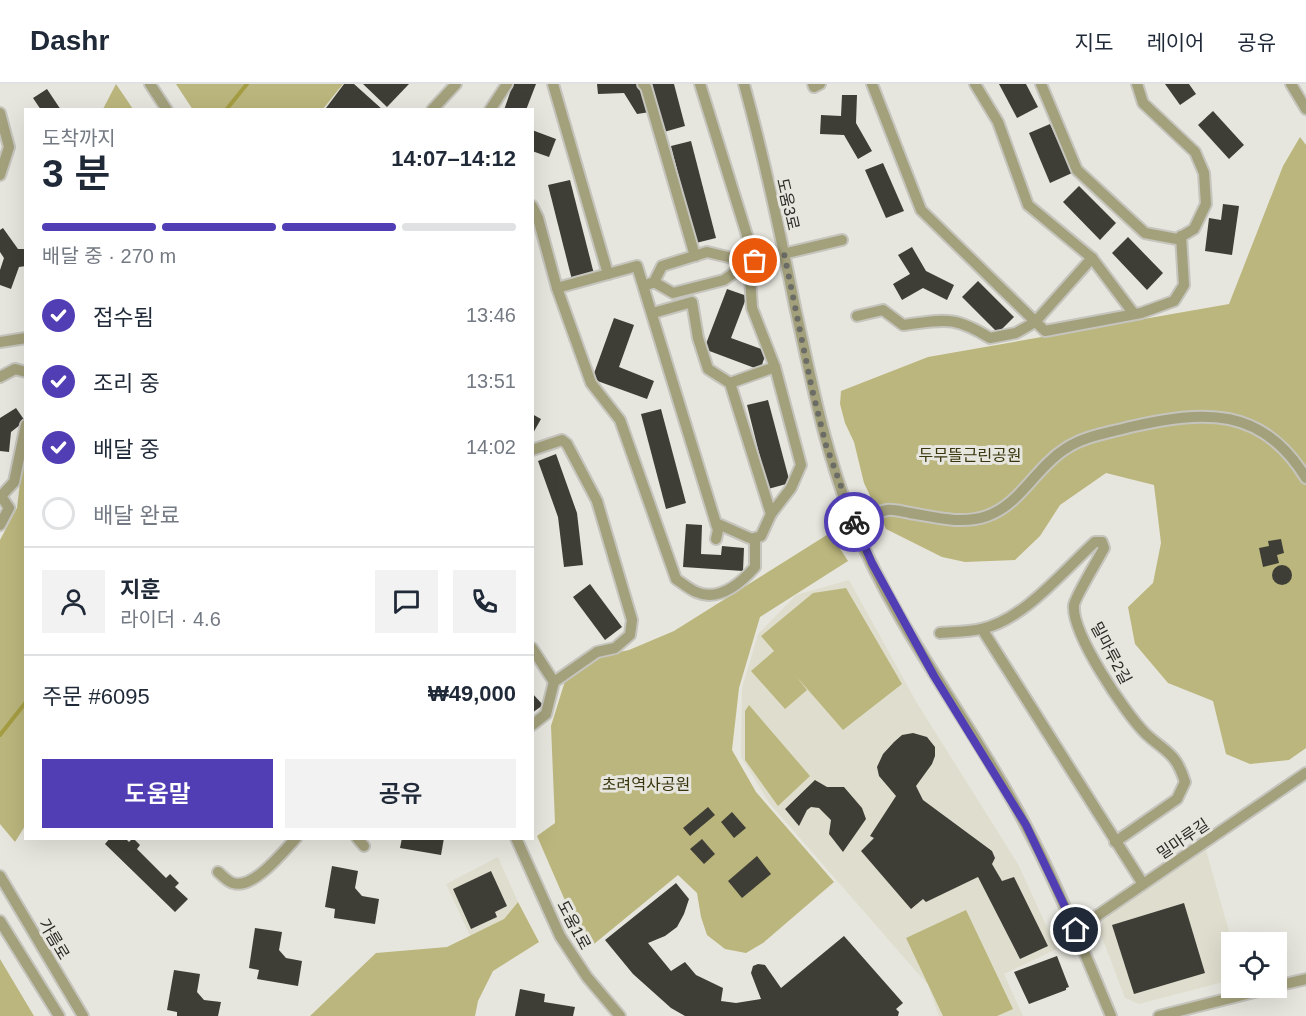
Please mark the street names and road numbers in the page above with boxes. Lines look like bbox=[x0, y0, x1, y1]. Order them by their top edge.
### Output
street label: 도움3로 bbox=[774, 176, 802, 232]
street label: 밀마루2길 bbox=[1088, 619, 1134, 687]
street label: 밀마루길 bbox=[1154, 815, 1212, 863]
street label: 도움1로 bbox=[554, 898, 594, 953]
street label: 가름로 bbox=[35, 916, 73, 963]

